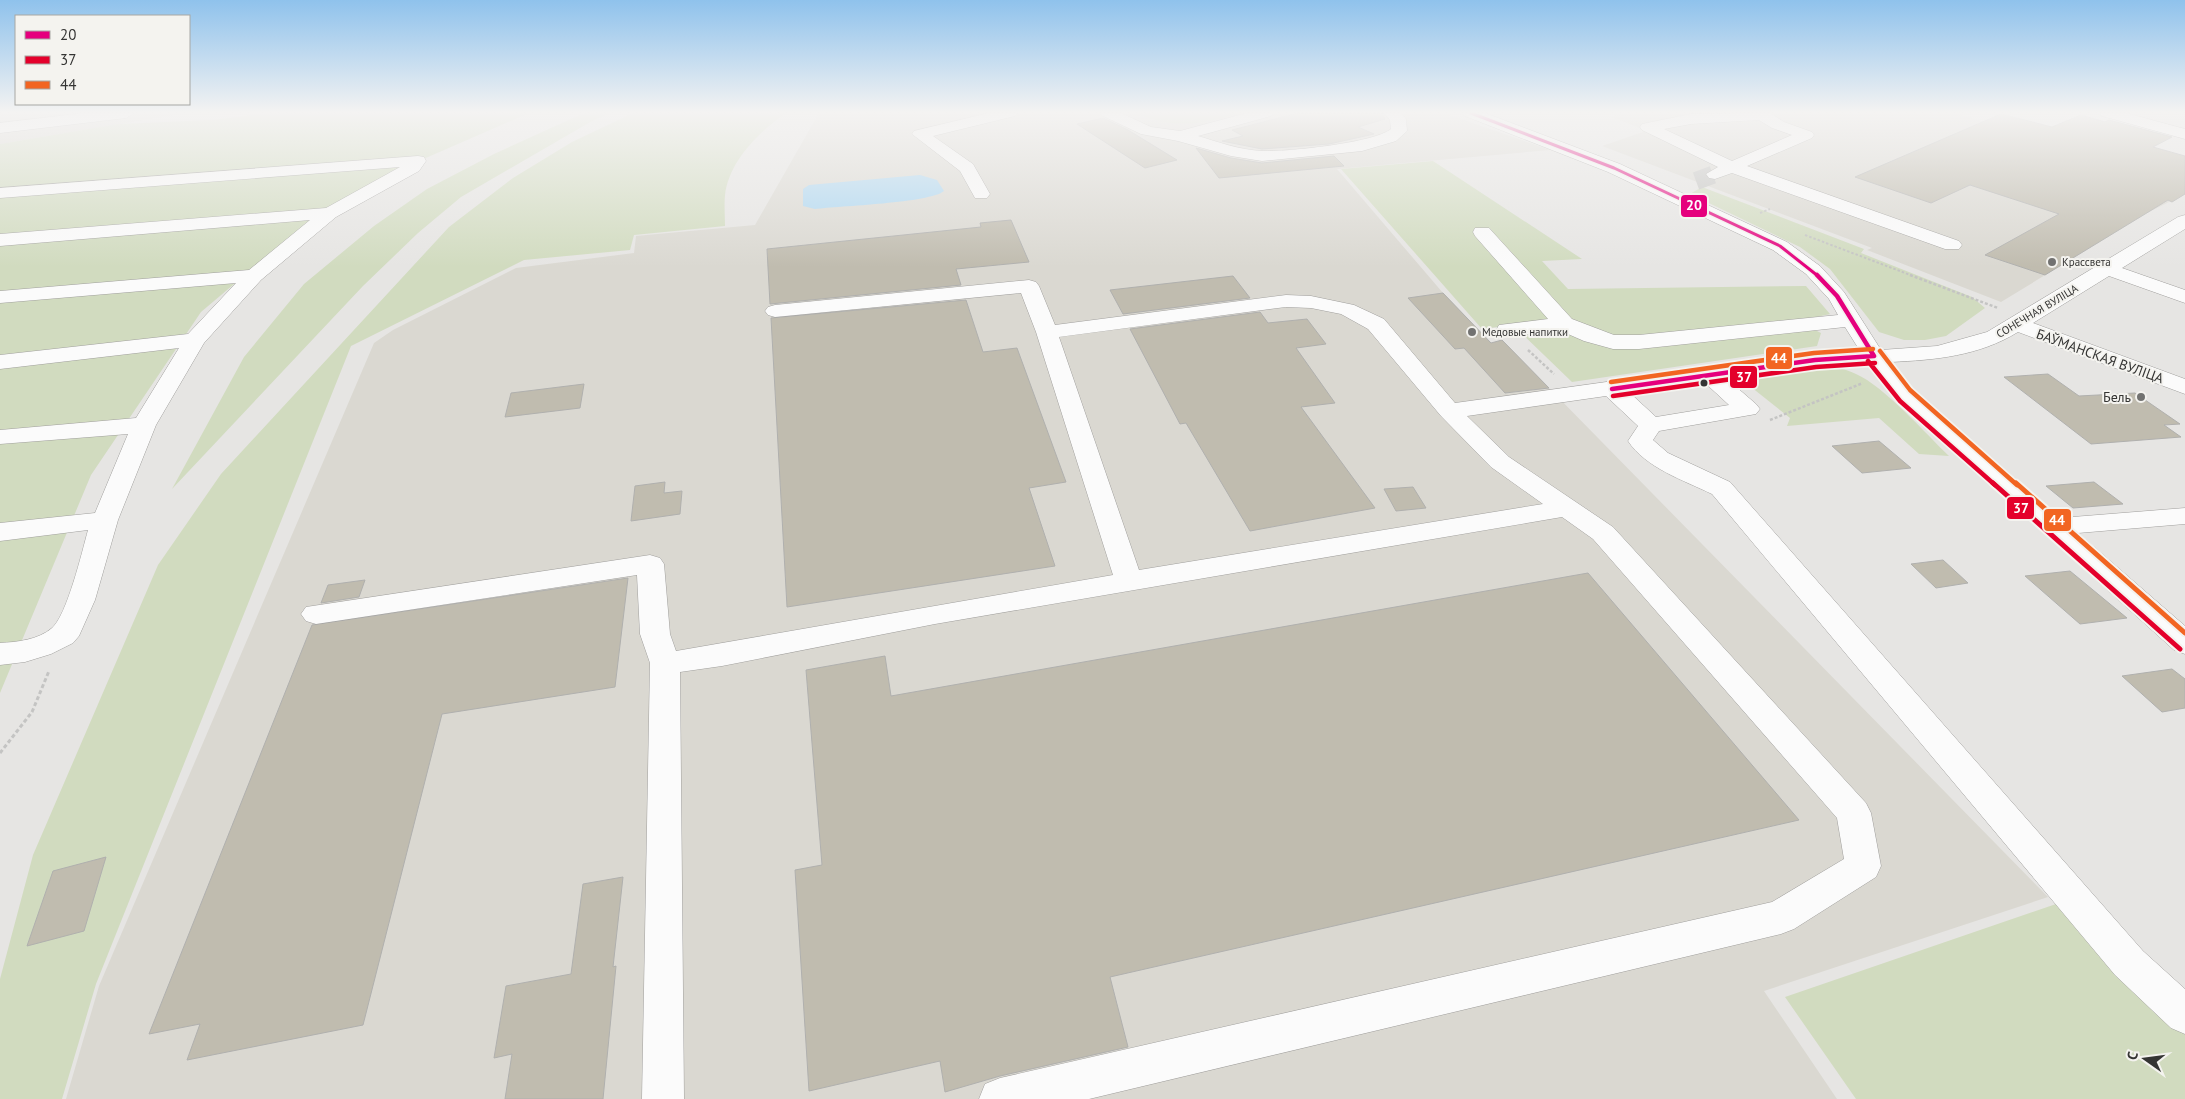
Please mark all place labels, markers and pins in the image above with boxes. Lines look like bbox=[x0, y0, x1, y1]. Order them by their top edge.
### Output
place label: Крассвета bbox=[2062, 255, 2111, 269]
marker: Крассвета bbox=[2046, 256, 2058, 268]
place label: Медовые напитки bbox=[1482, 325, 1568, 339]
marker: Медовые напитки bbox=[1466, 326, 1478, 338]
unlabelled marker bbox=[1699, 378, 1709, 388]
place label: Бель bbox=[2103, 388, 2131, 406]
marker: Бель bbox=[2135, 391, 2147, 403]

